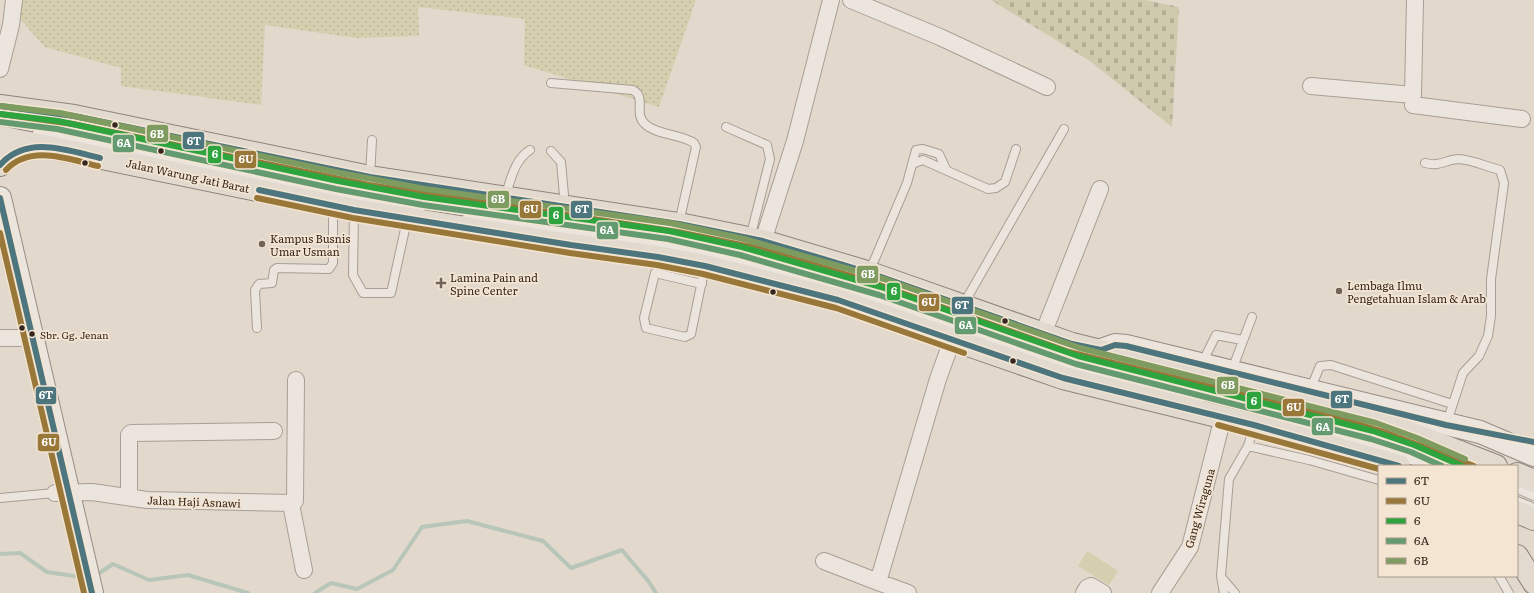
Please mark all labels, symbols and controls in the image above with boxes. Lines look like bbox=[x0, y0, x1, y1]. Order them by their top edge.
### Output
unlabelled marker bbox=[110, 120, 120, 130]
line badge: 6B bbox=[146, 124, 169, 143]
text: 6B bbox=[150, 125, 164, 141]
line badge: 6T bbox=[182, 131, 205, 150]
text: 6T bbox=[187, 132, 201, 148]
line badge: 6A bbox=[112, 134, 135, 153]
text: 6A bbox=[117, 134, 132, 150]
line badge: 6 bbox=[207, 145, 222, 164]
text: 6 bbox=[212, 145, 219, 161]
unlabelled marker bbox=[156, 146, 166, 156]
line badge: 6U bbox=[234, 150, 257, 169]
text: 6U bbox=[238, 150, 254, 166]
street label: Jalan Warung Jati Barat bbox=[125, 154, 252, 196]
unlabelled marker bbox=[80, 158, 90, 168]
line badge: 6B bbox=[487, 190, 510, 209]
text: 6B bbox=[491, 190, 505, 206]
line badge: 6U bbox=[519, 200, 542, 219]
text: 6U bbox=[523, 200, 539, 216]
line badge: 6T bbox=[570, 200, 593, 219]
text: 6T bbox=[575, 200, 589, 216]
line badge: 6 bbox=[548, 206, 564, 225]
text: 6 bbox=[553, 206, 560, 222]
line badge: 6A bbox=[596, 221, 619, 240]
text: 6A bbox=[600, 221, 615, 237]
place label: Kampus Busnis Umar Usman bbox=[270, 230, 351, 259]
marker: Kampus Busnis Umar Usman bbox=[257, 239, 267, 249]
line badge: 6B bbox=[856, 265, 879, 284]
text: 6B bbox=[861, 265, 875, 281]
place label: Lamina Pain and Spine Center bbox=[450, 269, 538, 298]
marker: Lamina Pain and Spine Center bbox=[435, 277, 447, 289]
place label: Lembaga Ilmu Pengetahuan Islam & Arab bbox=[1347, 277, 1486, 306]
line badge: 6 bbox=[886, 282, 901, 301]
text: 6 bbox=[891, 282, 898, 298]
marker: Lembaga Ilmu Pengetahuan Islam & Arab bbox=[1334, 286, 1344, 296]
unlabelled marker bbox=[768, 287, 778, 297]
line badge: 6U bbox=[918, 293, 940, 312]
text: 6U bbox=[921, 293, 937, 309]
line badge: 6T bbox=[951, 296, 974, 315]
text: 6T bbox=[955, 296, 969, 312]
line badge: 6A bbox=[954, 316, 977, 335]
text: 6A bbox=[959, 316, 974, 332]
unlabelled marker bbox=[1000, 316, 1010, 326]
unlabelled marker bbox=[17, 323, 27, 333]
place label: Sbr. Gg. Jenan bbox=[40, 327, 109, 342]
marker: Sbr. Gg. Jenan bbox=[27, 329, 37, 339]
unlabelled marker bbox=[1008, 356, 1018, 366]
line badge: 6B bbox=[1216, 376, 1239, 395]
text: 6B bbox=[1221, 376, 1235, 392]
line badge: 6T bbox=[35, 386, 57, 405]
text: 6T bbox=[39, 386, 53, 402]
line badge: 6T bbox=[1330, 390, 1353, 409]
text: 6T bbox=[1335, 390, 1349, 406]
line badge: 6 bbox=[1246, 391, 1262, 410]
text: 6 bbox=[1251, 392, 1258, 408]
line badge: 6U bbox=[1282, 398, 1305, 417]
text: 6U bbox=[1286, 398, 1302, 414]
line badge: 6A bbox=[1311, 417, 1334, 436]
text: 6A bbox=[1316, 418, 1331, 434]
line badge: 6U bbox=[37, 433, 60, 452]
text: 6U bbox=[41, 433, 57, 449]
legend bbox=[1378, 465, 1518, 577]
street label: Gang Wiraguna bbox=[1180, 466, 1218, 550]
text: 6T bbox=[1414, 471, 1429, 489]
street label: Jalan Haji Asnawi bbox=[147, 491, 242, 511]
text: 6U bbox=[1414, 491, 1430, 509]
text: 6 bbox=[1414, 511, 1421, 529]
text: 6A bbox=[1414, 531, 1429, 549]
text: 6B bbox=[1414, 551, 1428, 569]

